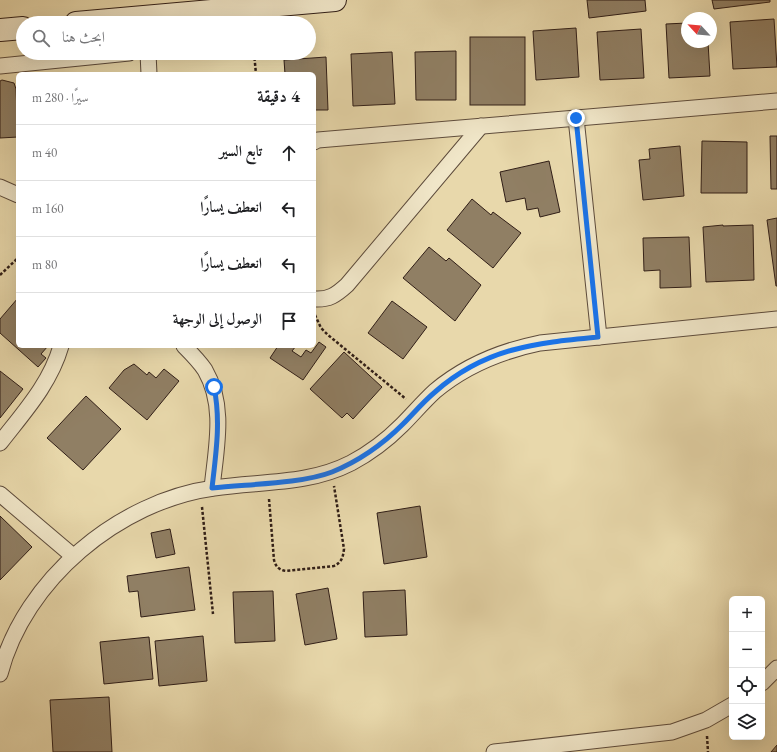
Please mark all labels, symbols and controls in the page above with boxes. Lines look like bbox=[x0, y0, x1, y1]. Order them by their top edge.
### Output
north arrow bbox=[681, 12, 717, 48]
search box bbox=[16, 16, 316, 60]
icon: search bbox=[30, 27, 52, 49]
text: ابحث هنا bbox=[62, 27, 105, 46]
text: 4 دقيقة bbox=[257, 85, 300, 107]
text: سيرًا · 280 m bbox=[32, 89, 89, 106]
route end bbox=[567, 109, 585, 127]
text: تابع السير bbox=[219, 141, 262, 160]
icon: ahead bbox=[278, 142, 300, 164]
text: 40 m bbox=[32, 144, 57, 161]
text: انعطف يسارًا bbox=[200, 197, 262, 216]
icon: left bbox=[278, 198, 300, 220]
text: 160 m bbox=[32, 200, 63, 217]
text: انعطف يسارًا bbox=[200, 253, 262, 272]
icon: left bbox=[278, 254, 300, 276]
text: 80 m bbox=[32, 256, 57, 273]
text: الوصول إلى الوجهة bbox=[173, 309, 262, 328]
icon: arrive bbox=[278, 310, 300, 332]
route start bbox=[205, 378, 223, 396]
map controls bbox=[729, 596, 765, 740]
button: + bbox=[729, 596, 765, 632]
button: − bbox=[729, 632, 765, 668]
button: locate bbox=[729, 668, 765, 704]
button: layers bbox=[729, 704, 765, 740]

